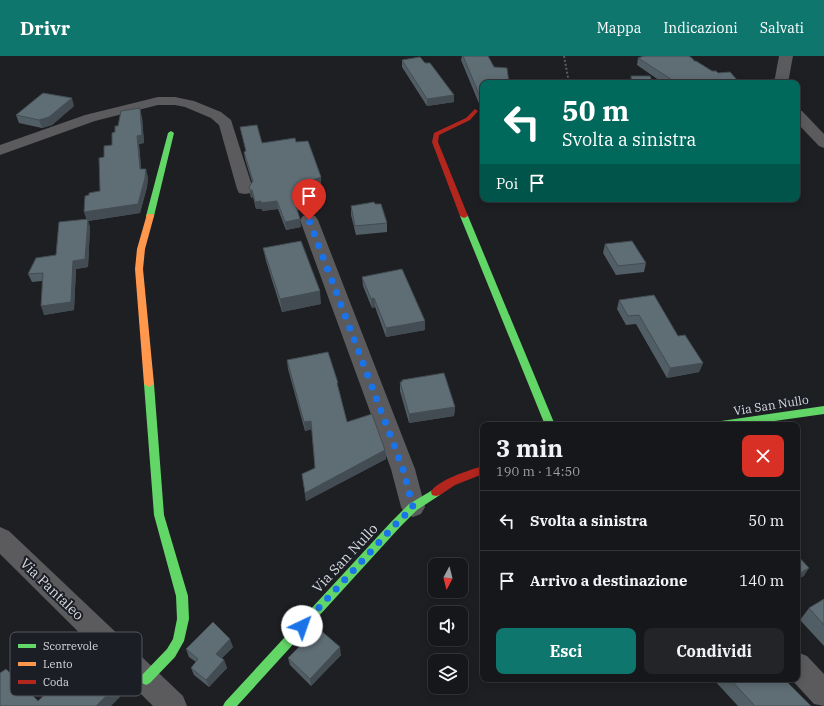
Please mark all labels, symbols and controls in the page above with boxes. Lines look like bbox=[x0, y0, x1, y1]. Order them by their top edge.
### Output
text: Drivr bbox=[20, 16, 70, 40]
text: Mappa bbox=[597, 19, 641, 37]
text: Indicazioni bbox=[663, 19, 738, 37]
text: Salvati bbox=[760, 19, 804, 37]
text: 50 m bbox=[562, 92, 629, 129]
icon: left bbox=[496, 96, 548, 148]
text: Svolta a sinistra bbox=[562, 128, 696, 151]
icon: arrive bbox=[526, 172, 548, 194]
text: Poi bbox=[496, 174, 518, 193]
pin bbox=[292, 179, 326, 220]
icon: arrive bbox=[298, 185, 320, 207]
street label: Via San Nullo bbox=[732, 392, 810, 418]
text: 3 min bbox=[496, 432, 563, 464]
button: close bbox=[742, 435, 784, 477]
text: 190 m · 14:50 bbox=[496, 463, 580, 480]
icon: left bbox=[496, 510, 518, 532]
text: Svolta a sinistra bbox=[530, 511, 648, 530]
text: 50 m bbox=[748, 511, 784, 530]
street label: Via San Nullo bbox=[308, 520, 382, 596]
street label: Via Pantaleo bbox=[16, 554, 88, 624]
north arrow bbox=[428, 558, 468, 598]
map controls bbox=[428, 558, 468, 694]
icon: arrive bbox=[496, 570, 518, 592]
text: Arrivo a destinazione bbox=[530, 571, 687, 590]
text: 140 m bbox=[739, 571, 784, 590]
position arrow bbox=[281, 605, 323, 647]
button: sound bbox=[428, 606, 468, 646]
button: Esci bbox=[496, 628, 636, 674]
button: Condividi bbox=[644, 628, 784, 674]
legend bbox=[10, 632, 142, 696]
text: Scorrevole bbox=[43, 639, 98, 653]
button: layers bbox=[428, 654, 468, 694]
text: Lento bbox=[43, 657, 73, 671]
text: Coda bbox=[43, 675, 69, 689]

